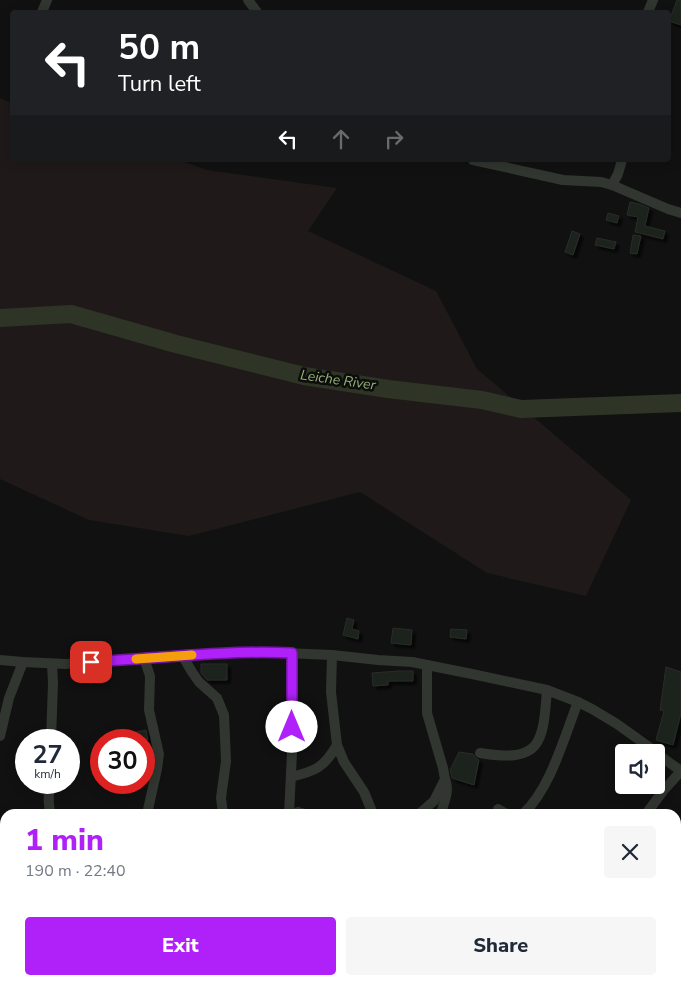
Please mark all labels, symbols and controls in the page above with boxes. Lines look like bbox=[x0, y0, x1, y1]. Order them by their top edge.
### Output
text: 50 m bbox=[118, 24, 200, 71]
icon: left bbox=[35, 30, 100, 95]
text: Turn left bbox=[118, 69, 201, 99]
icon: left bbox=[274, 125, 302, 153]
icon: ahead bbox=[327, 125, 355, 153]
icon: right bbox=[380, 125, 408, 153]
water label: Leiche River bbox=[299, 365, 378, 395]
pin bbox=[70, 641, 112, 683]
icon: arrive bbox=[77, 648, 105, 676]
position arrow bbox=[265, 700, 317, 752]
speed limit sign: 30 bbox=[90, 729, 155, 794]
text: 27 bbox=[32, 738, 63, 772]
map controls bbox=[615, 744, 665, 794]
button: sound bbox=[615, 744, 665, 794]
text: km/h bbox=[34, 766, 61, 782]
text: 1 min bbox=[25, 820, 104, 861]
button: close bbox=[604, 826, 656, 878]
text: 190 m · 22:40 bbox=[25, 860, 126, 882]
button: Exit bbox=[25, 917, 336, 975]
button: Share bbox=[346, 917, 656, 975]

